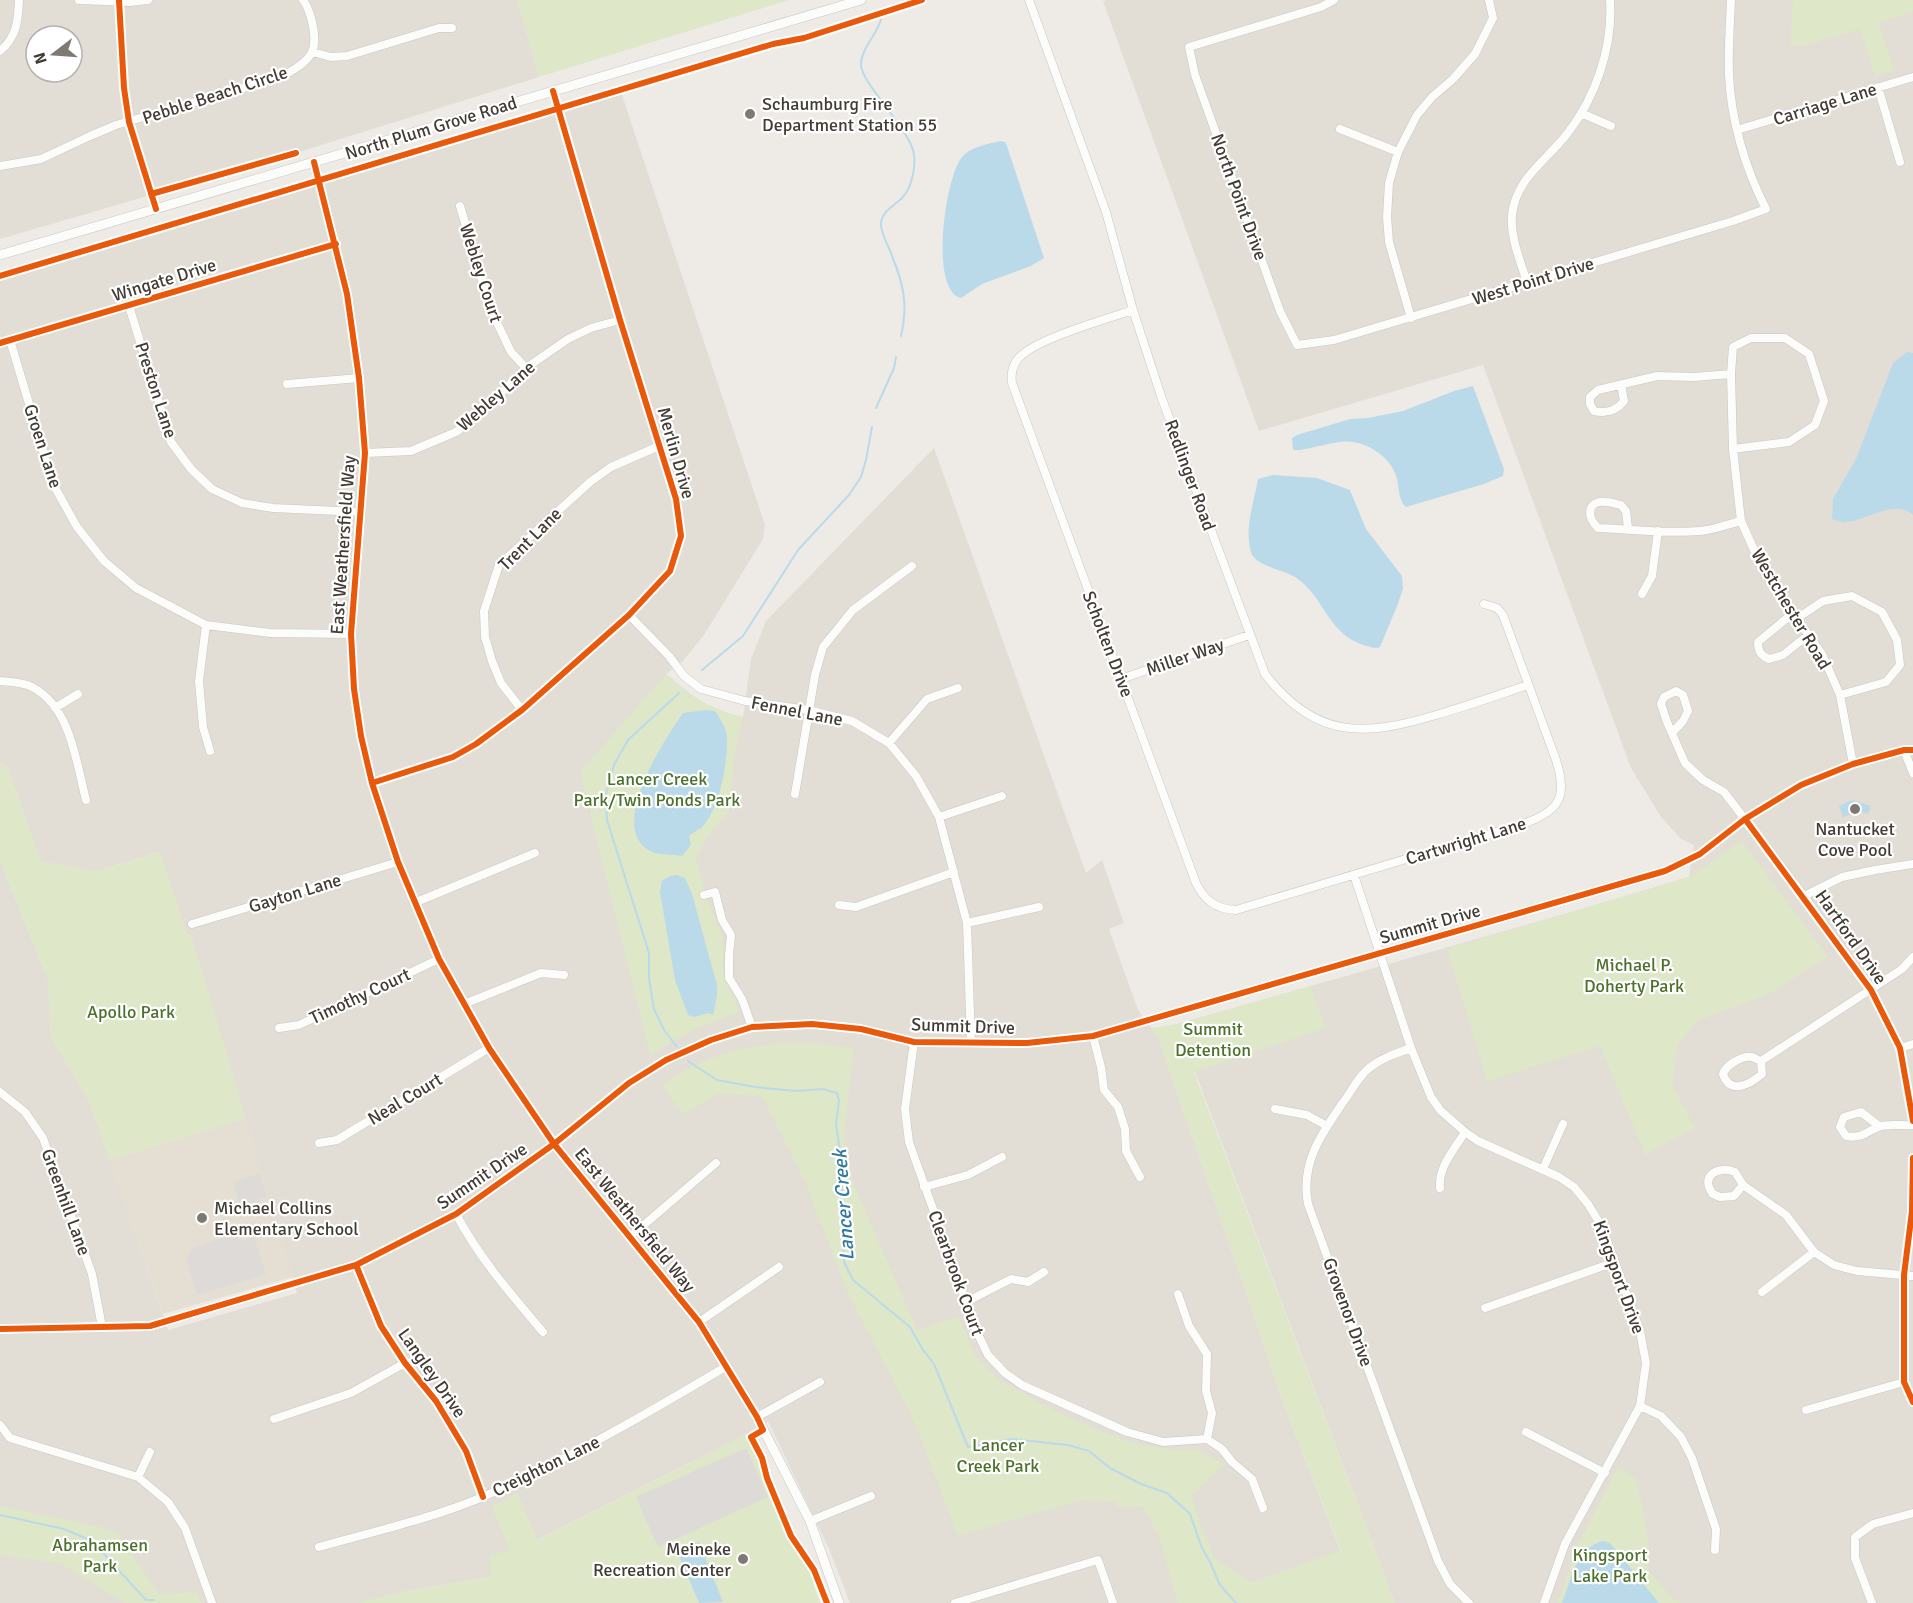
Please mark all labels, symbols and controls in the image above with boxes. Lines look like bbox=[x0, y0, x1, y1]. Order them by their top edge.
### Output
north arrow bbox=[24, 24, 84, 84]
text: N bbox=[29, 50, 52, 66]
street label: Pebble Beach Circle bbox=[139, 61, 291, 129]
street label: Carriage Lane bbox=[1771, 78, 1879, 130]
street label: North Plum Grove Road bbox=[342, 91, 520, 165]
place label: Schaumburg Fire Department Station 55 bbox=[762, 93, 937, 136]
marker: Schaumburg Fire Department Station 55 bbox=[743, 107, 757, 121]
street label: North Point Drive bbox=[1206, 131, 1272, 263]
street label: Webley Court bbox=[455, 221, 507, 325]
street label: West Point Drive bbox=[1470, 252, 1596, 310]
street label: Wingate Drive bbox=[109, 254, 219, 306]
street label: Preston Lane bbox=[130, 339, 182, 441]
street label: Webley Lane bbox=[452, 356, 540, 436]
street label: Groen Lane bbox=[19, 401, 67, 491]
street label: Merlin Drive bbox=[652, 405, 700, 501]
street label: Redlinger Road bbox=[1160, 416, 1220, 534]
street label: East Weathersfield Way bbox=[326, 454, 360, 635]
street label: Trent Lane bbox=[494, 503, 566, 575]
street label: Westchester Road bbox=[1746, 545, 1836, 673]
street label: Scholten Drive bbox=[1078, 588, 1138, 700]
street label: Miller Way bbox=[1143, 633, 1227, 681]
street label: Fennel Lane bbox=[749, 691, 845, 731]
park label: Lancer Creek Park/Twin Ponds Park bbox=[574, 768, 740, 811]
marker: Nantucket Cove Pool bbox=[1848, 802, 1862, 816]
street label: Cartwright Lane bbox=[1403, 812, 1529, 870]
place label: Nantucket Cove Pool bbox=[1815, 818, 1895, 861]
street label: Gayton Lane bbox=[246, 869, 344, 917]
street label: Hartford Drive bbox=[1810, 885, 1892, 989]
street label: Summit Drive bbox=[1377, 899, 1483, 949]
park label: Michael P. Doherty Park bbox=[1584, 954, 1684, 997]
street label: Timothy Court bbox=[306, 963, 414, 1029]
park label: Apollo Park bbox=[87, 1001, 175, 1023]
street label: Summit Drive bbox=[911, 1013, 1015, 1039]
park label: Summit Detention bbox=[1175, 1018, 1251, 1061]
street label: Neal Court bbox=[364, 1068, 446, 1130]
street label: Summit Drive bbox=[433, 1138, 531, 1214]
street label: East Weathersfield Way bbox=[570, 1143, 700, 1297]
street label: Greenhill Lane bbox=[37, 1146, 95, 1258]
water label: Lancer Creek bbox=[827, 1147, 860, 1261]
place label: Michael Collins Elementary School bbox=[214, 1197, 359, 1240]
street label: Clearbrook Court bbox=[923, 1207, 989, 1339]
marker: Michael Collins Elementary School bbox=[195, 1211, 209, 1225]
street label: Kingsport Drive bbox=[1588, 1217, 1650, 1337]
street label: Grovenor Drive bbox=[1318, 1255, 1378, 1369]
street label: Langley Drive bbox=[393, 1324, 471, 1422]
street label: Creighton Lane bbox=[489, 1431, 603, 1501]
park label: Lancer Creek Park bbox=[957, 1434, 1039, 1477]
park label: Abrahamsen Park bbox=[52, 1534, 148, 1577]
place label: Meineke Recreation Center bbox=[593, 1538, 731, 1581]
park label: Kingsport Lake Park bbox=[1572, 1544, 1648, 1587]
marker: Meineke Recreation Center bbox=[736, 1552, 750, 1566]

